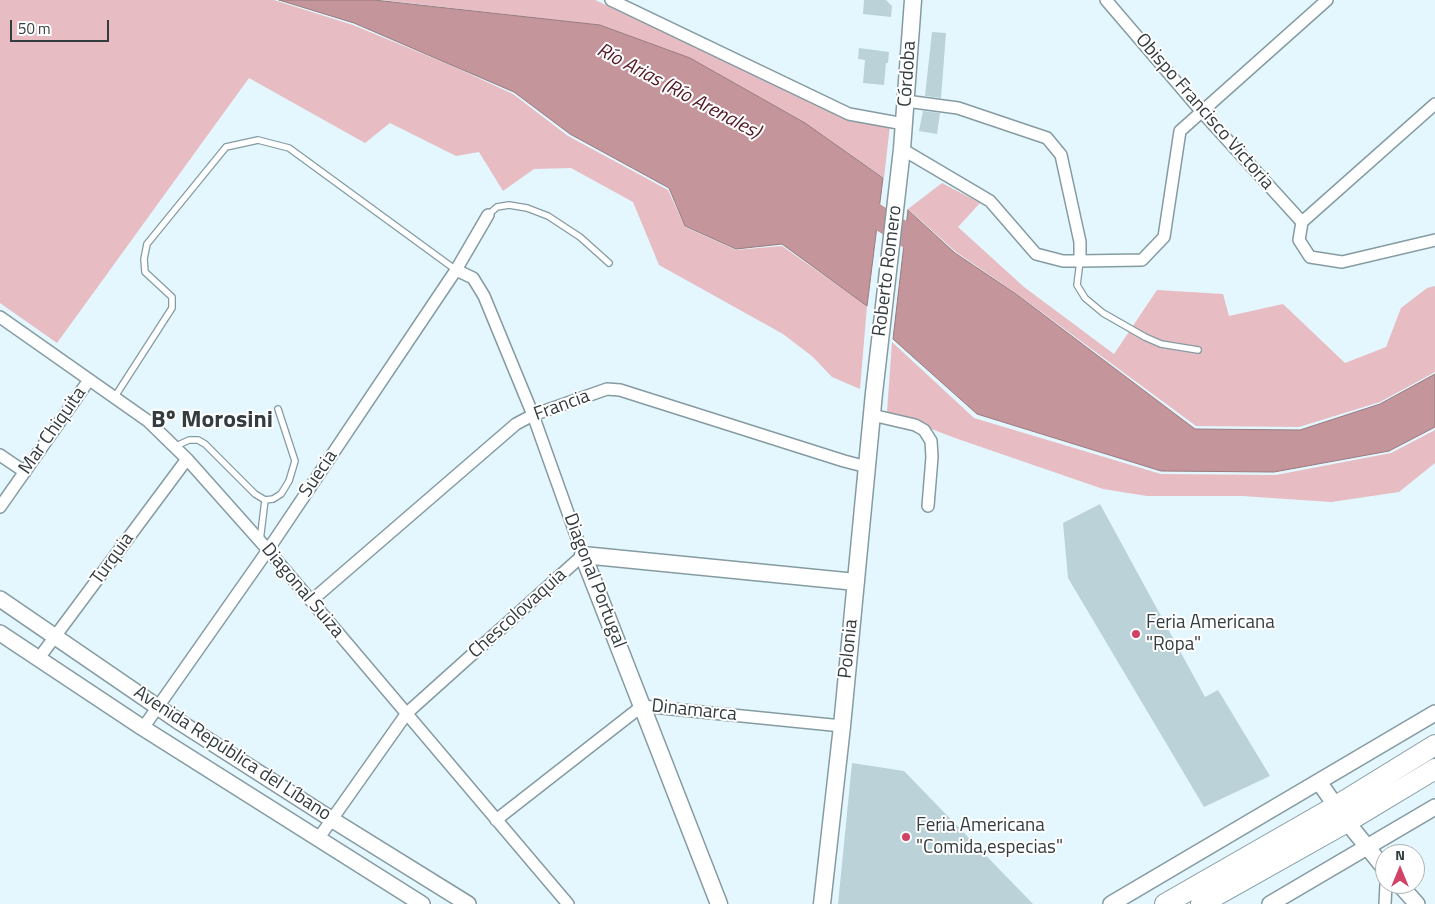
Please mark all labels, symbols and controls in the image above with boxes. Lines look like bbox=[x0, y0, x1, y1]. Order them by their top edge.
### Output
scale bar bbox=[12, 10, 111, 42]
text: 50 m bbox=[18, 17, 51, 40]
street label: Obispo Francisco Victoria bbox=[1130, 29, 1278, 195]
water label: Río Arias (Río Arenales) bbox=[592, 39, 764, 145]
street label: Córdoba bbox=[894, 40, 922, 108]
street label: Roberto Romero bbox=[869, 204, 907, 338]
street label: Mar Chiquita bbox=[15, 383, 91, 479]
street label: Francia bbox=[531, 385, 593, 427]
district label: Bº Morosini bbox=[151, 407, 273, 435]
street label: Suecia bbox=[295, 446, 343, 502]
street label: Diagonal Portugal bbox=[558, 511, 630, 651]
street label: Turquia bbox=[87, 529, 139, 589]
street label: Diagonal Suiza bbox=[256, 539, 348, 643]
street label: Chescolovaquia bbox=[464, 564, 572, 664]
place label: Feria Americana "Ropa" bbox=[1146, 612, 1275, 656]
street label: Polonia bbox=[835, 618, 863, 680]
marker: Feria Americana "Ropa" bbox=[1130, 628, 1142, 640]
street label: Avenida República del Líbano bbox=[129, 682, 335, 826]
street label: Dinamarca bbox=[650, 695, 738, 727]
place label: Feria Americana "Comida,especias" bbox=[916, 815, 1063, 859]
marker: Feria Americana "Comida,especias" bbox=[900, 831, 912, 843]
north arrow bbox=[1375, 844, 1425, 894]
text: N bbox=[1395, 844, 1405, 865]

